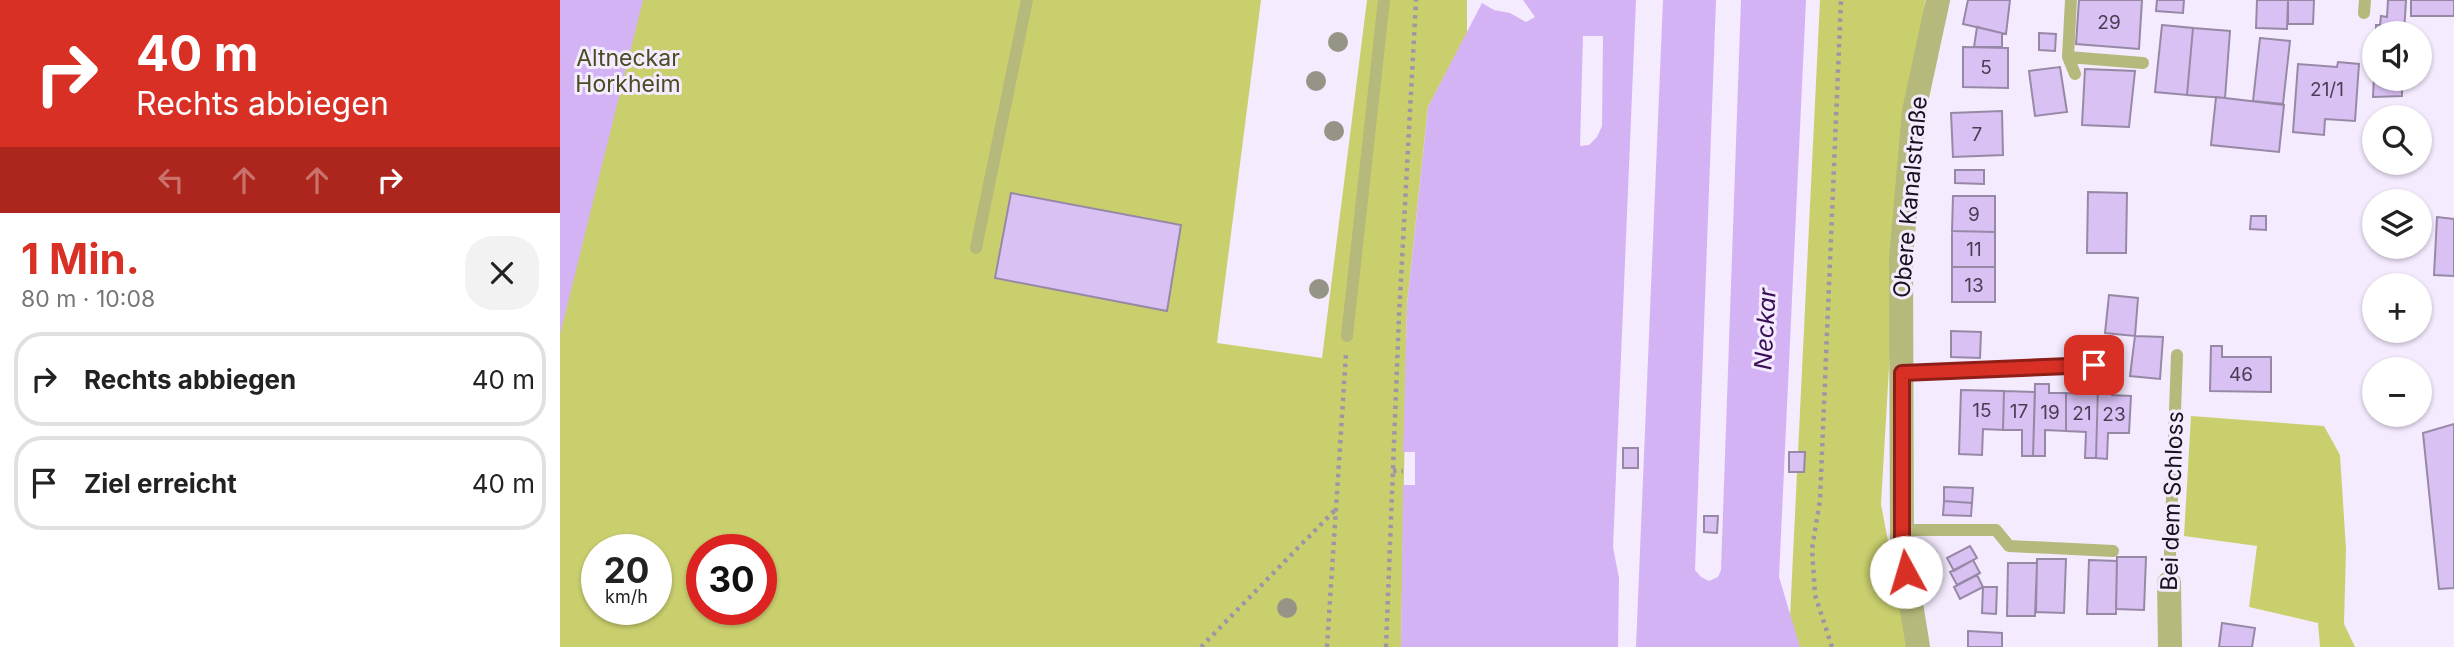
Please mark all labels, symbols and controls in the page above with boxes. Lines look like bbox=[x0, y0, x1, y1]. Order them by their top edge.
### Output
house number: 29 bbox=[2097, 11, 2121, 34]
map controls bbox=[2362, 21, 2432, 427]
button: sound bbox=[2362, 21, 2432, 91]
text: 40 m bbox=[136, 24, 259, 83]
icon: right bbox=[21, 28, 112, 119]
park label: Altneckar Horkheim bbox=[575, 44, 681, 98]
house number: 5 bbox=[1980, 56, 1992, 79]
house number: 21/1 bbox=[2310, 78, 2344, 101]
text: Rechts abbiegen bbox=[136, 84, 389, 123]
street label: Obere Kanalstraße bbox=[1887, 95, 1933, 299]
button: search bbox=[2362, 105, 2432, 175]
house number: 7 bbox=[1972, 123, 1982, 146]
icon: left bbox=[152, 161, 190, 199]
icon: ahead bbox=[225, 161, 263, 199]
icon: ahead bbox=[298, 161, 336, 199]
icon: right bbox=[371, 161, 409, 199]
button: layers bbox=[2362, 189, 2432, 259]
house number: 9 bbox=[1968, 203, 1980, 226]
text: 1 Min. bbox=[21, 233, 140, 284]
button: close bbox=[465, 236, 539, 310]
house number: 11 bbox=[1966, 238, 1982, 261]
button: + bbox=[2362, 273, 2432, 343]
house number: 13 bbox=[1964, 274, 1984, 297]
text: 80 m · 10:08 bbox=[21, 285, 155, 313]
water label: Neckar bbox=[1748, 286, 1782, 371]
pin bbox=[2064, 335, 2124, 395]
icon: arrive bbox=[2075, 346, 2113, 384]
button: − bbox=[2362, 357, 2432, 427]
icon: right bbox=[25, 360, 63, 398]
house number: 46 bbox=[2229, 363, 2253, 386]
text: Rechts abbiegen bbox=[84, 364, 296, 395]
text: 40 m bbox=[472, 364, 535, 395]
house number: 15 bbox=[1972, 399, 1992, 422]
house number: 17 bbox=[2010, 400, 2028, 423]
house number: 19 bbox=[2040, 401, 2060, 424]
house number: 21 bbox=[2072, 402, 2092, 425]
house number: 23 bbox=[2102, 403, 2126, 426]
street label: Bei dem Schloss bbox=[2155, 411, 2189, 591]
icon: arrive bbox=[25, 464, 63, 502]
text: Ziel erreicht bbox=[84, 468, 237, 499]
text: 40 m bbox=[472, 468, 535, 499]
speed limit sign: 30 bbox=[686, 534, 777, 625]
position arrow bbox=[1869, 535, 1943, 609]
text: 20 bbox=[604, 549, 649, 591]
text: km/h bbox=[605, 586, 648, 607]

